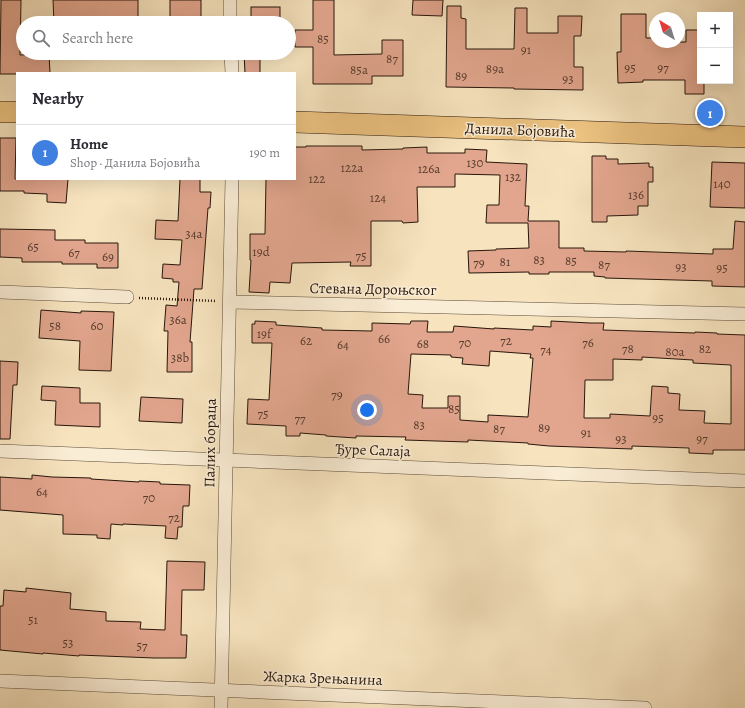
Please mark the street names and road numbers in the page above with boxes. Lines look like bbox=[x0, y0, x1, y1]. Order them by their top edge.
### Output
street label: Данила Бојовића bbox=[465, 118, 575, 142]
street label: Стевана Дороњског bbox=[309, 278, 437, 300]
street label: Палих бораца bbox=[199, 398, 221, 488]
street label: Ђуре Салаја bbox=[335, 439, 411, 461]
street label: Жарка Зрењанина bbox=[263, 666, 383, 690]

